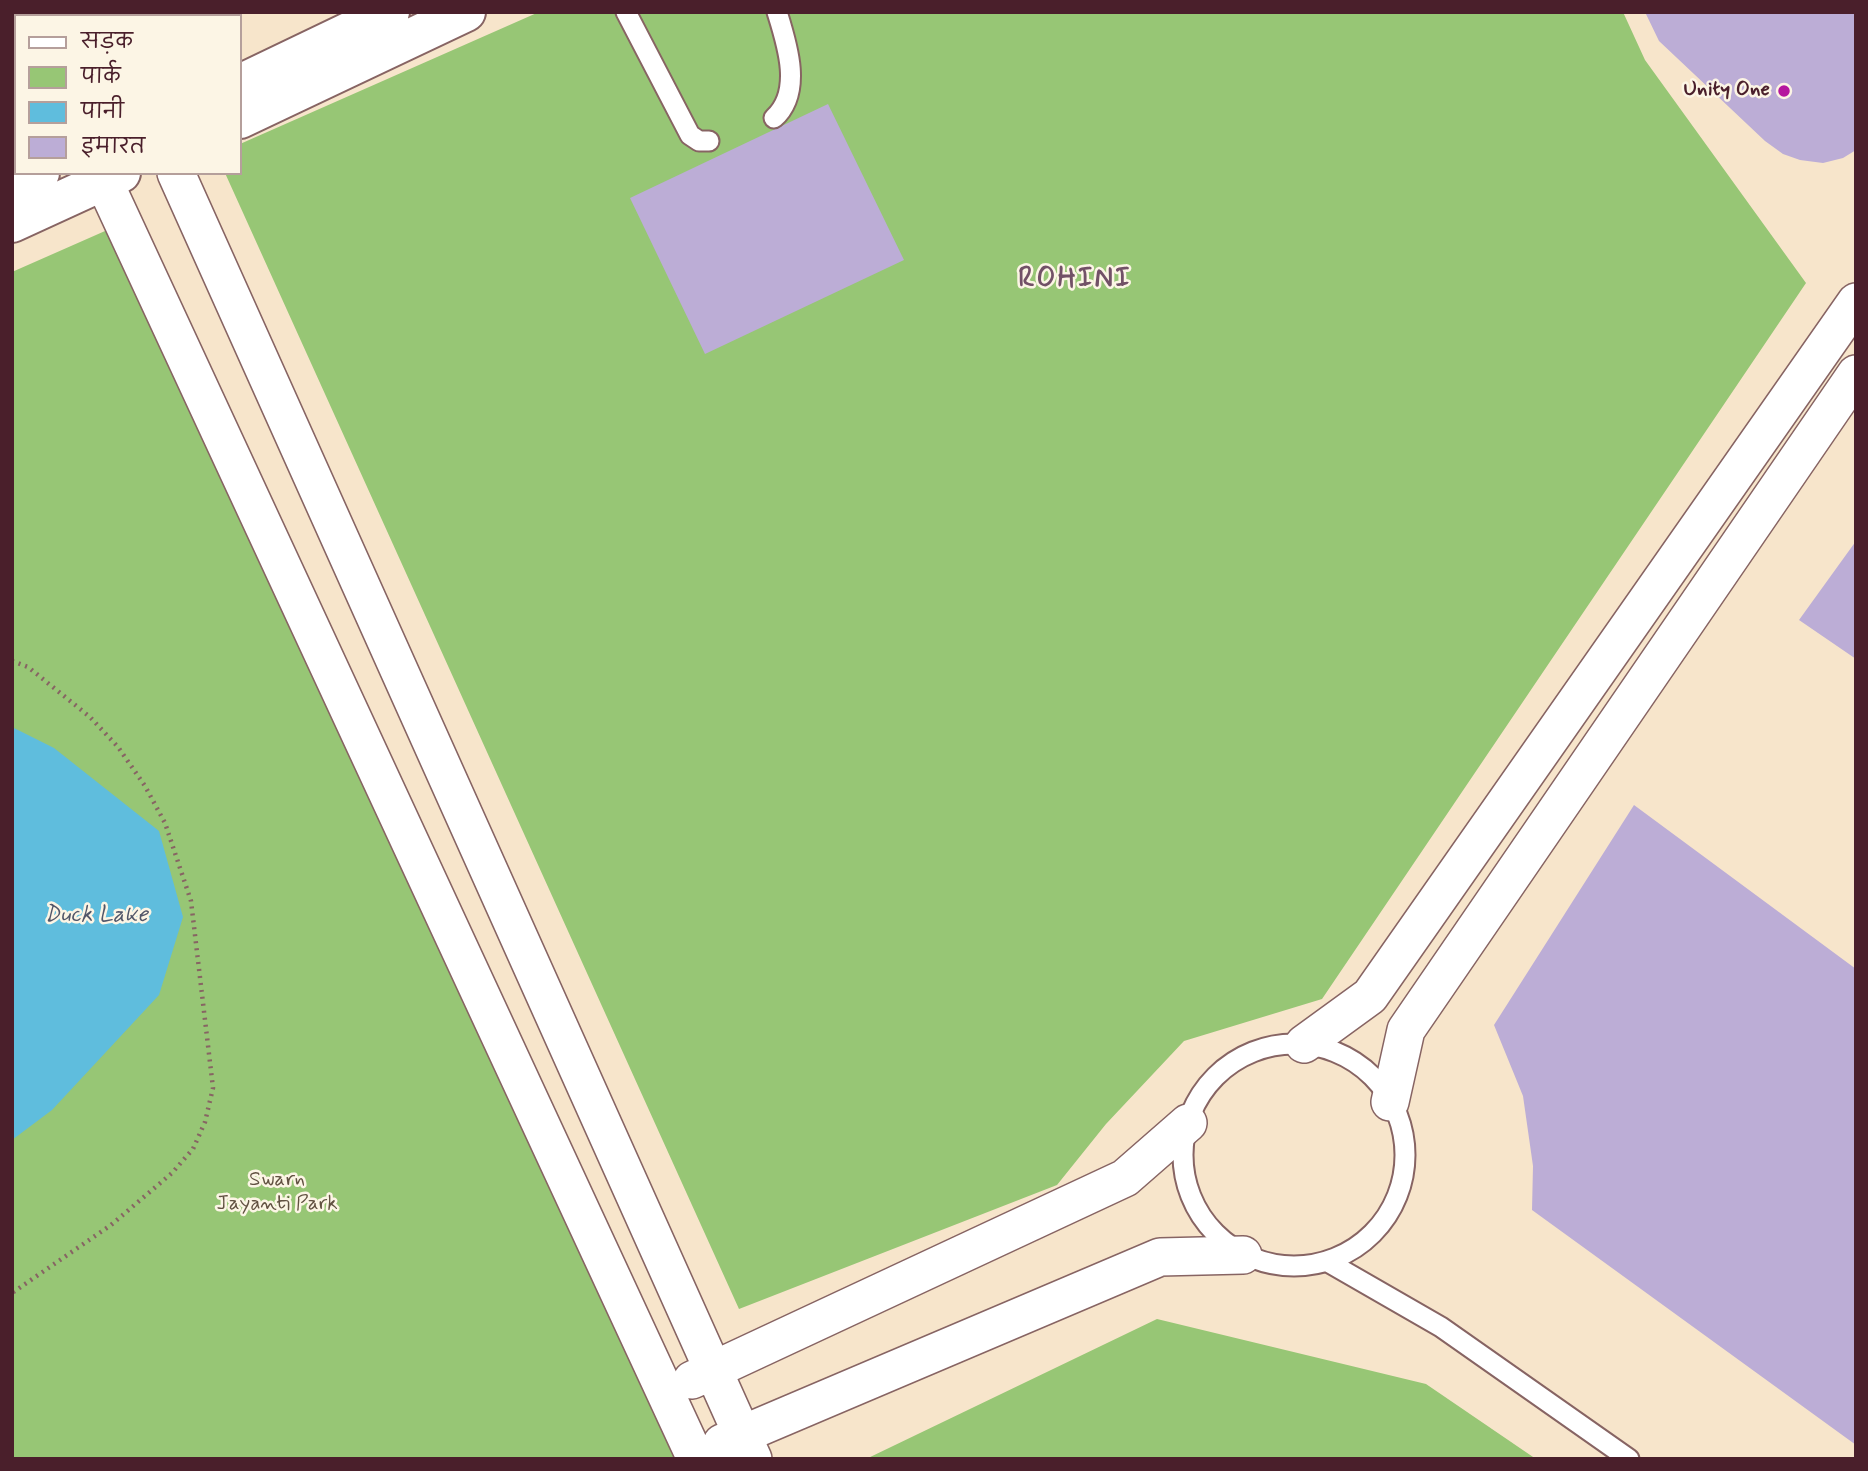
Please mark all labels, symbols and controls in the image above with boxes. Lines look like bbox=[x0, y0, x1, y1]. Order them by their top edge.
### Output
legend bbox=[14, 14, 242, 175]
text: सड़क bbox=[81, 28, 133, 56]
text: पार्क bbox=[81, 63, 121, 91]
place label: Unity One bbox=[1683, 78, 1770, 104]
marker: Unity One bbox=[1776, 83, 1792, 99]
text: पानी bbox=[81, 98, 124, 126]
text: इमारत bbox=[81, 133, 145, 161]
district label: ROHINI bbox=[1023, 263, 1127, 297]
water label: Duck Lake bbox=[44, 902, 148, 930]
park label: Swarn Jayanti Park bbox=[216, 1168, 338, 1218]

